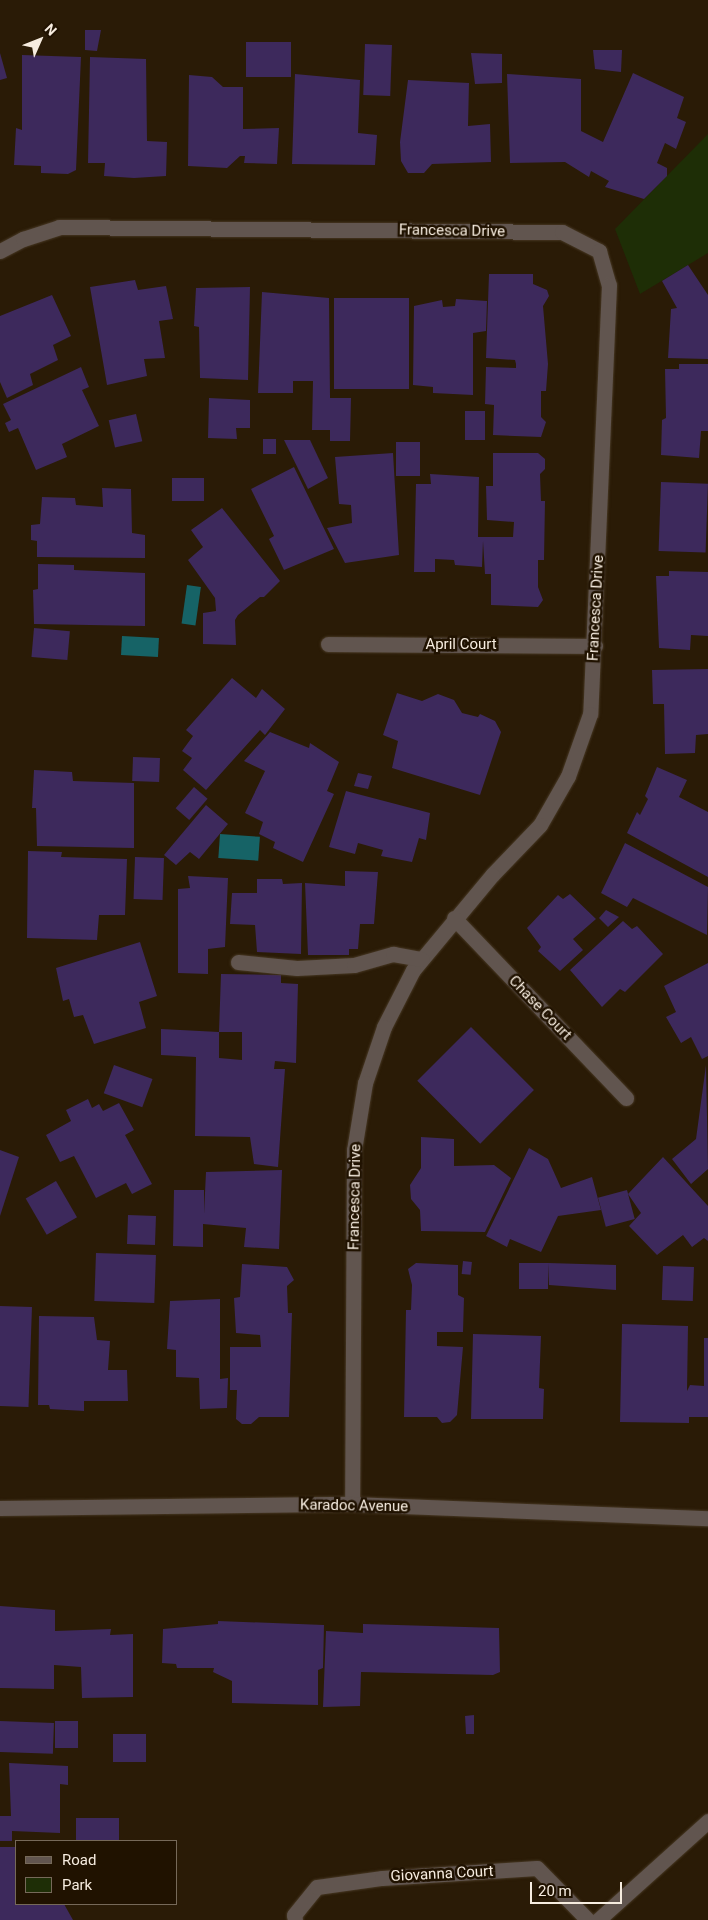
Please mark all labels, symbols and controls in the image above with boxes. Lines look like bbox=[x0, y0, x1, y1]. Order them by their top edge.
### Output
north arrow bbox=[15, 15, 65, 65]
text: N bbox=[42, 20, 60, 39]
street label: Francesca Drive bbox=[399, 221, 505, 241]
street label: Francesca Drive bbox=[584, 554, 608, 662]
street label: April Court bbox=[425, 636, 497, 654]
street label: Chase Court bbox=[505, 972, 575, 1044]
street label: Francesca Drive bbox=[345, 1144, 365, 1250]
street label: Karadoc Avenue bbox=[300, 1496, 408, 1516]
legend bbox=[15, 1840, 178, 1905]
text: Road bbox=[62, 1851, 96, 1869]
street label: Giovanna Court bbox=[390, 1862, 494, 1886]
scale bar bbox=[533, 1872, 626, 1904]
text: Park bbox=[62, 1876, 92, 1894]
text: 20 m bbox=[538, 1882, 572, 1900]

